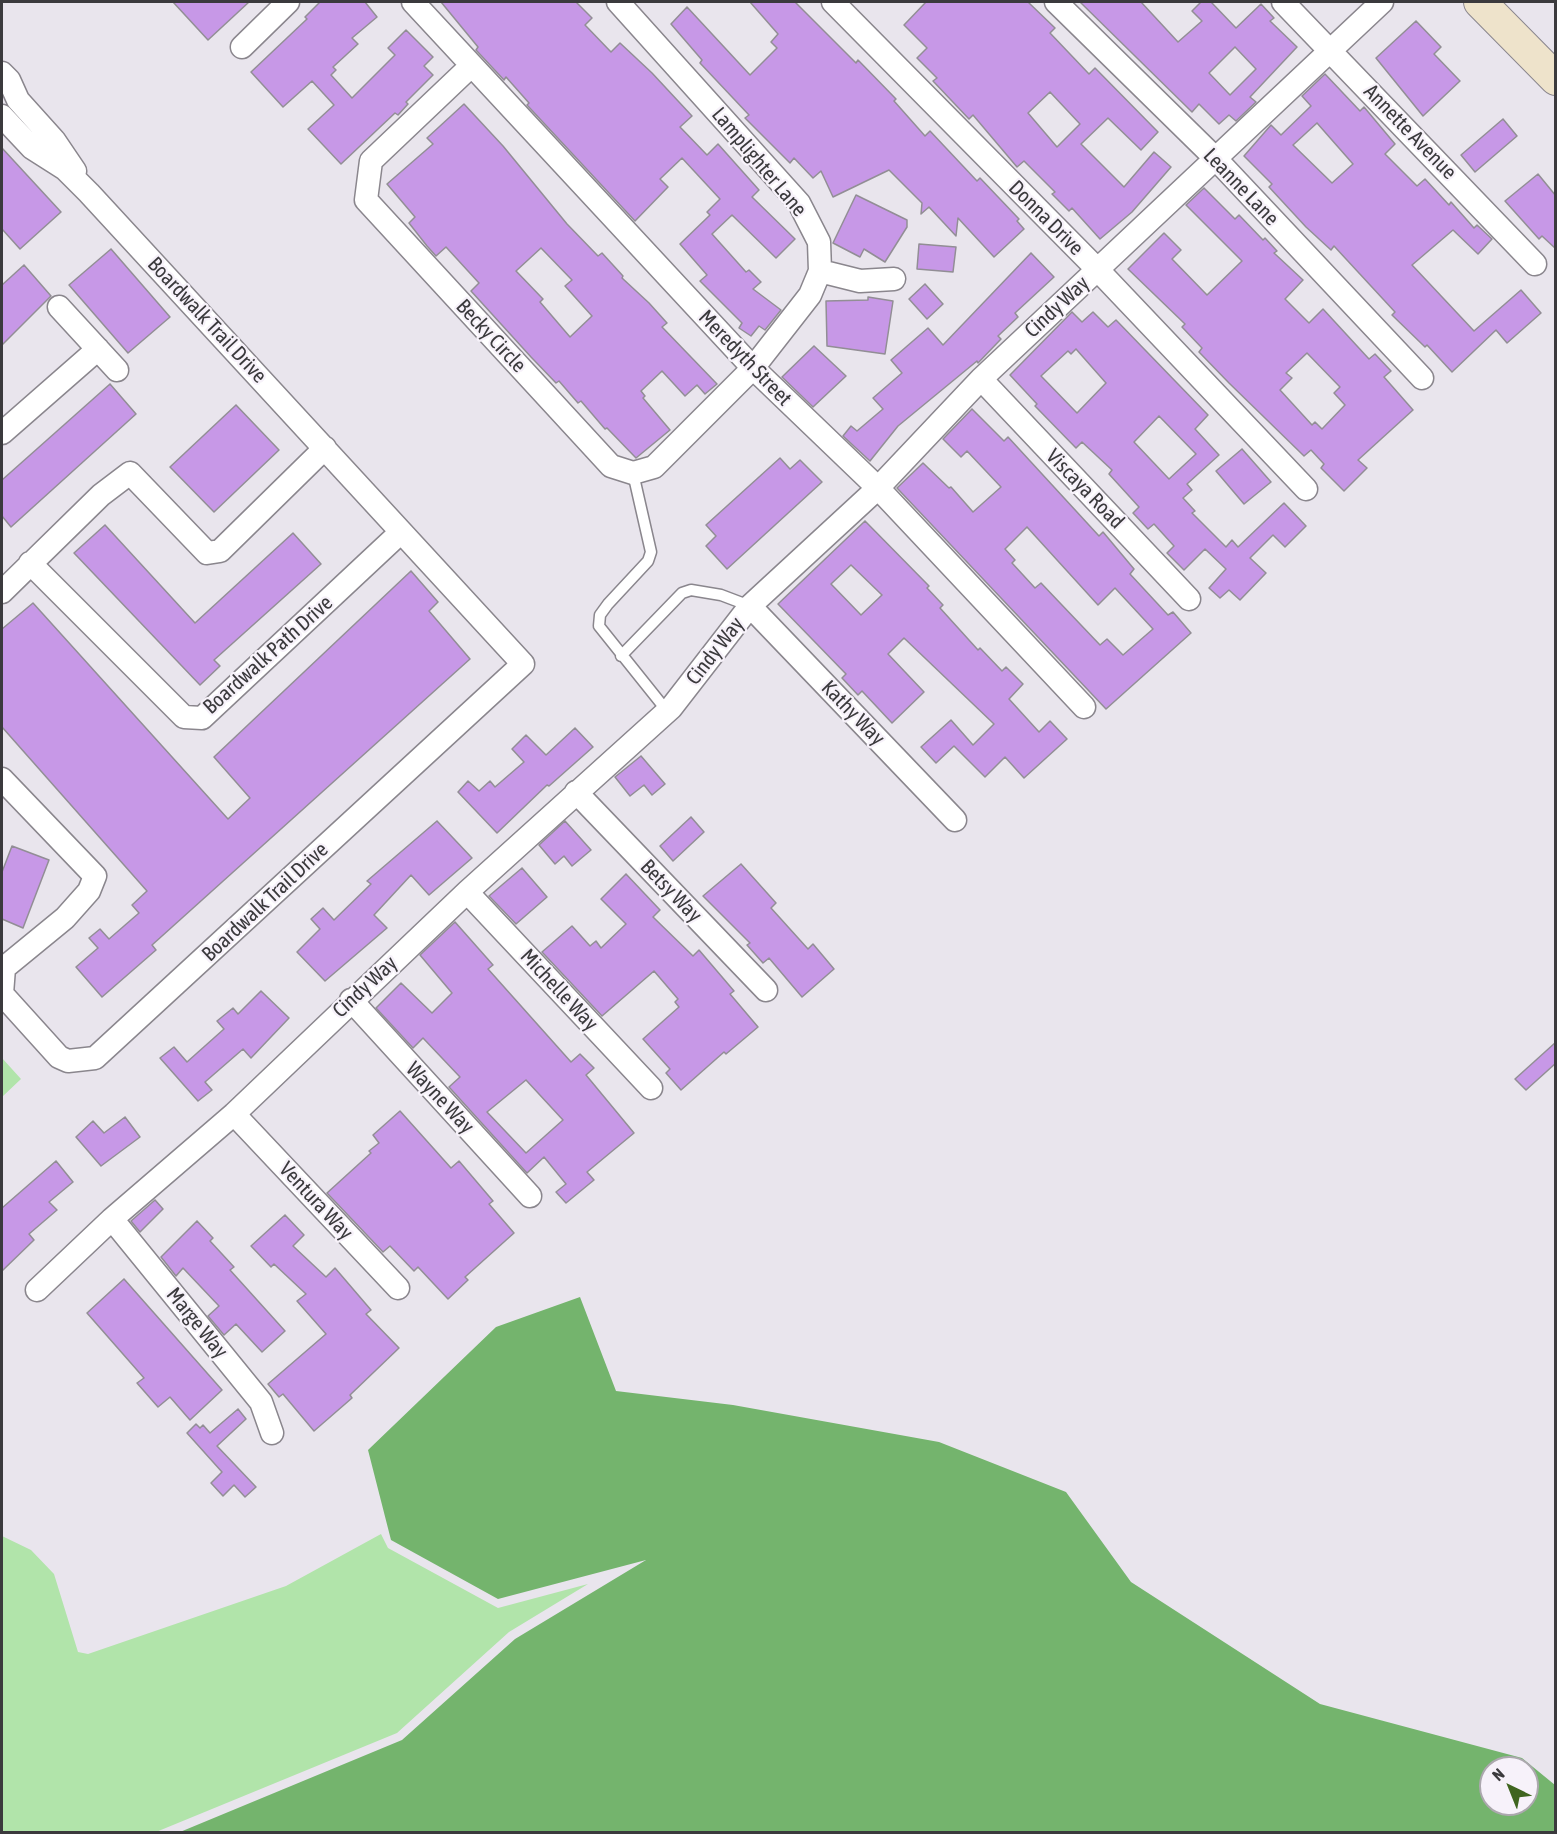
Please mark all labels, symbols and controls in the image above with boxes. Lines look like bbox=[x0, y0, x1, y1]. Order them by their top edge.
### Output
street label: Annette Avenue bbox=[1358, 79, 1462, 185]
street label: Lamplighter Lane bbox=[706, 102, 812, 222]
street label: Leanne Lane bbox=[1198, 143, 1284, 231]
street label: Donna Drive bbox=[1003, 175, 1089, 261]
street label: Boardwalk Trail Drive bbox=[142, 252, 272, 388]
street label: Cindy Way bbox=[1020, 271, 1094, 343]
street label: Becky Circle bbox=[451, 294, 531, 378]
street label: Meredyth Street bbox=[693, 305, 797, 411]
street label: Viscaya Road bbox=[1041, 444, 1129, 534]
street label: Boardwalk Path Drive bbox=[198, 590, 338, 720]
street label: Cindy Way bbox=[681, 612, 749, 690]
street label: Kathy Way bbox=[816, 675, 890, 751]
street label: Boardwalk Trail Drive bbox=[197, 837, 333, 967]
street label: Betsy Way bbox=[635, 854, 707, 928]
street label: Michelle Way bbox=[515, 944, 603, 1036]
street label: Cindy Way bbox=[328, 951, 402, 1023]
street label: Wayne Way bbox=[401, 1057, 479, 1139]
street label: Ventura Way bbox=[274, 1157, 358, 1245]
street label: Marge Way bbox=[161, 1283, 233, 1363]
north arrow bbox=[1479, 1756, 1539, 1816]
text: N bbox=[1488, 1764, 1508, 1784]

